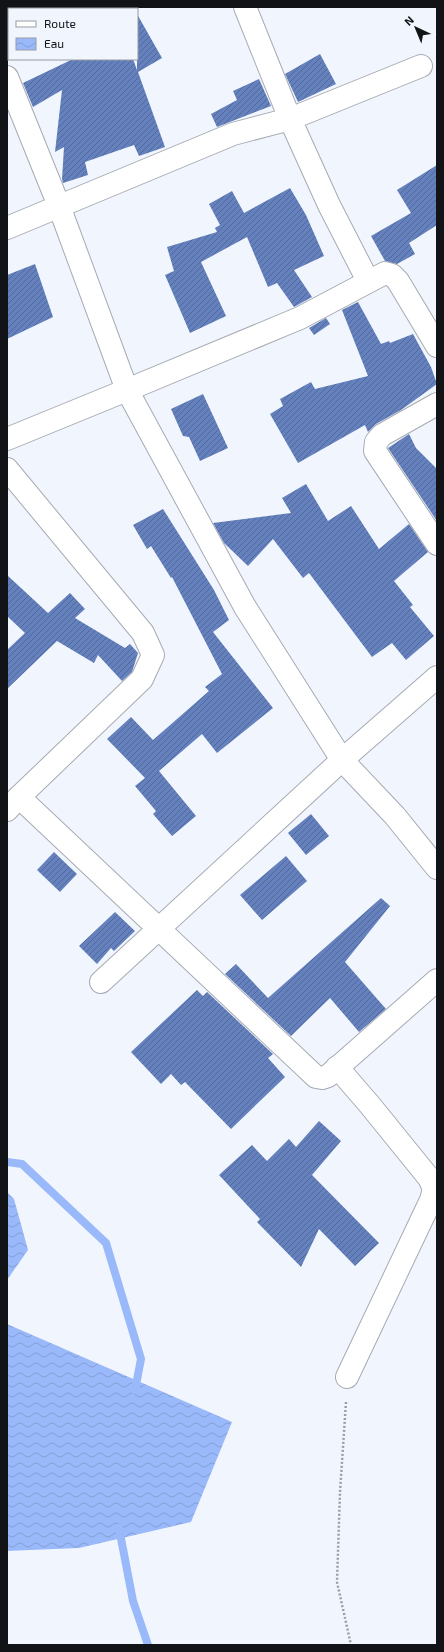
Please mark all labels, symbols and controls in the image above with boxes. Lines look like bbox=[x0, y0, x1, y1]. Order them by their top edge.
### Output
legend bbox=[8, 8, 138, 60]
north arrow bbox=[396, 8, 436, 48]
text: N bbox=[401, 13, 416, 28]
text: Route bbox=[44, 16, 76, 30]
text: Eau bbox=[44, 36, 64, 50]

